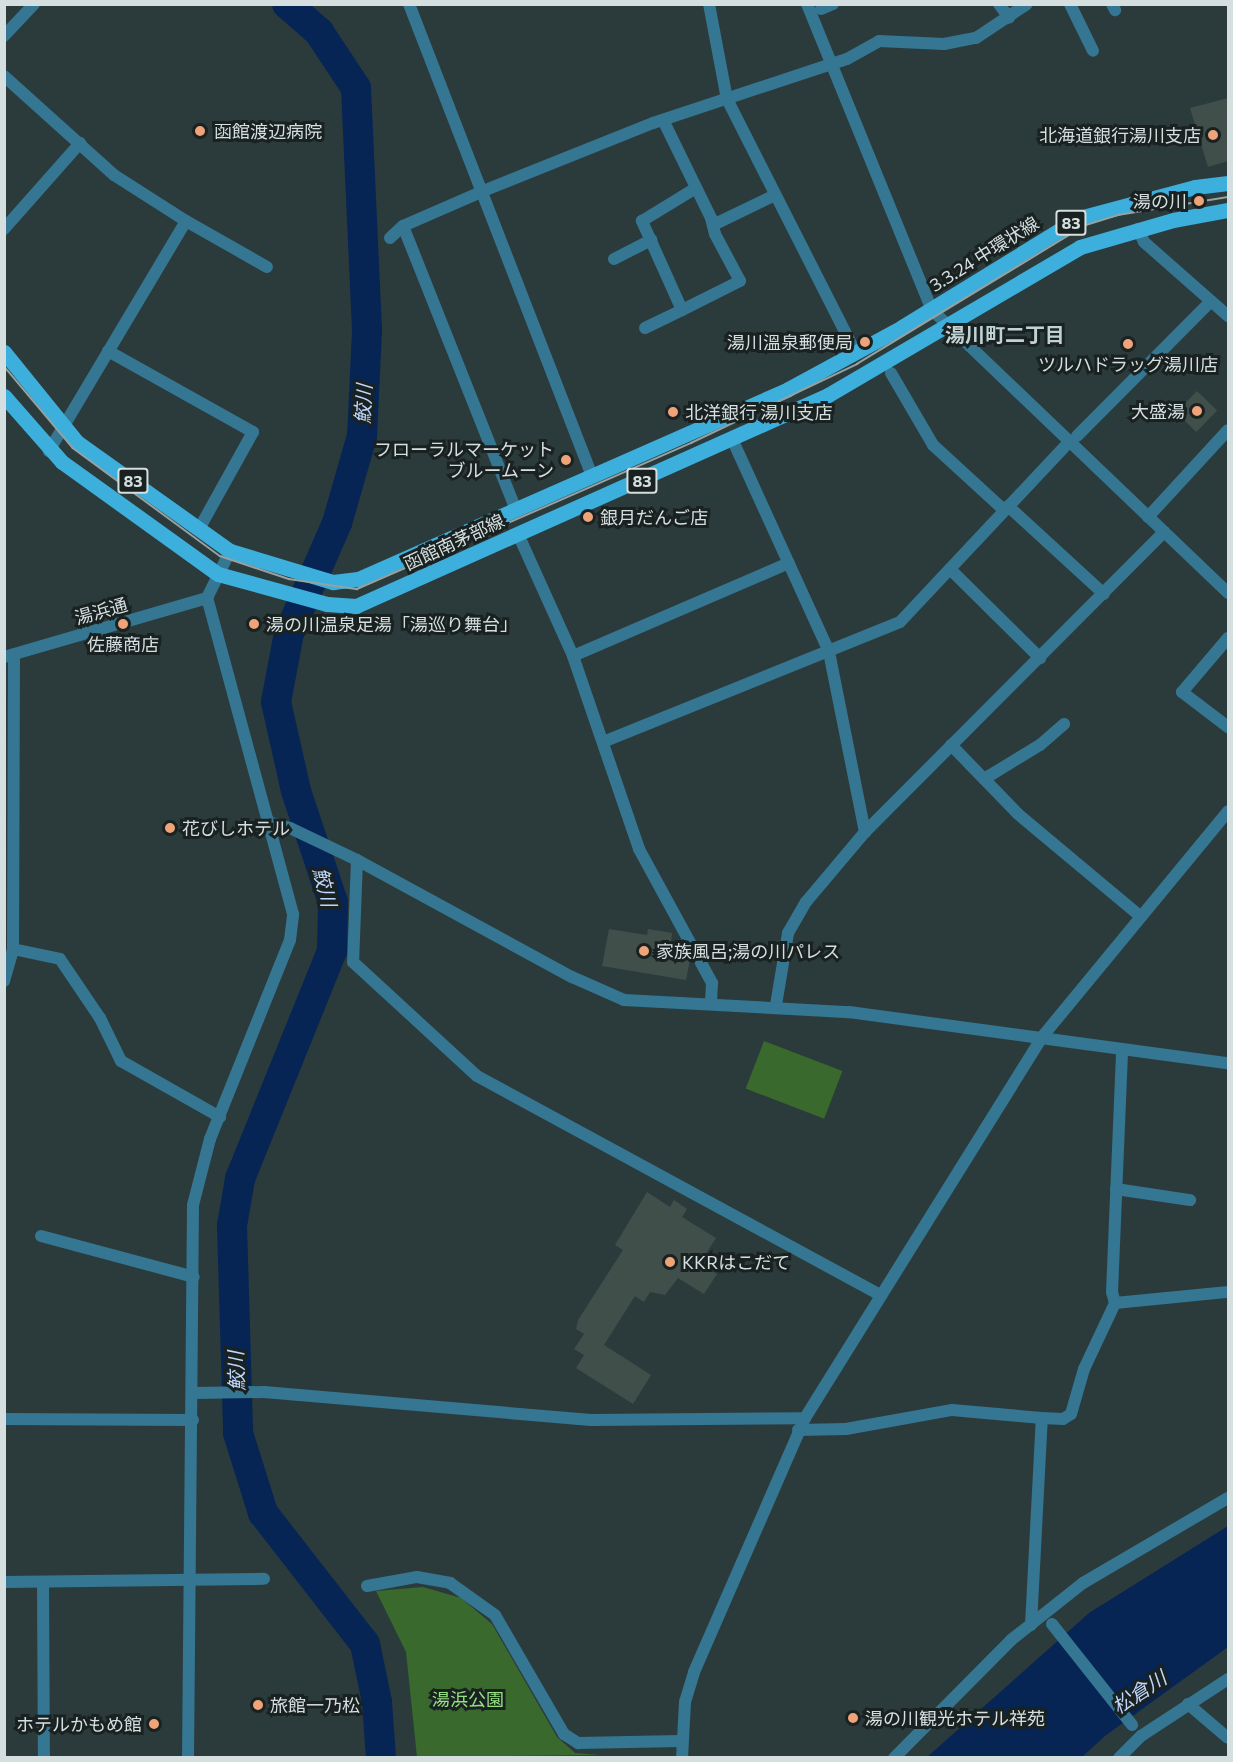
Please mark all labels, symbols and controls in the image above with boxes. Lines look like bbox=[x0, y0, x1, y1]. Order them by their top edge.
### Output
place label: 函館渡辺病院 bbox=[214, 120, 322, 142]
marker: 函館渡辺病院 bbox=[191, 122, 209, 140]
place label: 北海道銀行湯川支店 bbox=[1039, 124, 1201, 146]
marker: 北海道銀行湯川支店 bbox=[1206, 128, 1220, 142]
place label: 湯の川 bbox=[1133, 190, 1187, 212]
marker: 湯の川 bbox=[1192, 194, 1206, 208]
road number: 83 bbox=[1054, 210, 1088, 236]
street label: 3.3.24 中環状線 bbox=[926, 212, 1042, 296]
district label: 湯川町二丁目 bbox=[945, 322, 1065, 346]
place label: 湯川溫泉郵便局 bbox=[727, 331, 853, 353]
marker: 湯川溫泉郵便局 bbox=[858, 335, 872, 349]
marker: ツルハドラッグ湯川店 bbox=[1121, 337, 1135, 351]
place label: ツルハドラッグ湯川店 bbox=[1038, 353, 1218, 375]
water label: 鮫川 bbox=[350, 383, 376, 425]
place label: 大盛湯 bbox=[1131, 400, 1185, 422]
place label: 北洋銀行 湯川支店 bbox=[685, 401, 832, 423]
marker: 大盛湯 bbox=[1190, 404, 1204, 418]
marker: 北洋銀行 湯川支店 bbox=[666, 405, 680, 419]
place label: フローラルマーケット ブルームーン bbox=[374, 439, 554, 482]
marker: フローラルマーケット ブルームーン bbox=[559, 453, 573, 467]
road number: 83 bbox=[116, 468, 150, 494]
road number: 83 bbox=[626, 468, 658, 494]
place label: 銀月だんご店 bbox=[600, 506, 708, 528]
street label: 函館南茅部線 bbox=[400, 509, 508, 575]
marker: 銀月だんご店 bbox=[581, 510, 595, 524]
street label: 湯浜通 bbox=[72, 593, 130, 629]
place label: 湯の川温泉足湯「湯巡り舞台」 bbox=[266, 613, 518, 635]
marker: 佐藤商店 bbox=[116, 617, 130, 631]
marker: 湯の川温泉足湯「湯巡り舞台」 bbox=[247, 617, 261, 631]
place label: 佐藤商店 bbox=[87, 633, 159, 655]
place label: 花びしホテル bbox=[182, 817, 290, 839]
marker: 花びしホテル bbox=[163, 821, 177, 835]
water label: 鮫川 bbox=[309, 865, 341, 909]
place label: 家族風呂;湯の川パレス bbox=[656, 940, 840, 962]
marker: 家族風呂;湯の川パレス bbox=[637, 944, 651, 958]
place label: KKRはこだて bbox=[682, 1251, 790, 1273]
marker: KKRはこだて bbox=[663, 1255, 677, 1269]
water label: 鮫川 bbox=[223, 1351, 249, 1391]
water label: 松倉川 bbox=[1107, 1666, 1171, 1718]
park label: 湯浜公園 bbox=[432, 1688, 504, 1710]
place label: 旅館一乃松 bbox=[270, 1694, 360, 1716]
marker: 旅館一乃松 bbox=[251, 1698, 265, 1712]
place label: 湯の川観光ホテル祥苑 bbox=[865, 1707, 1045, 1729]
marker: 湯の川観光ホテル祥苑 bbox=[846, 1711, 860, 1725]
place label: ホテルかもめ館 bbox=[16, 1713, 142, 1735]
marker: ホテルかもめ館 bbox=[147, 1717, 161, 1731]

